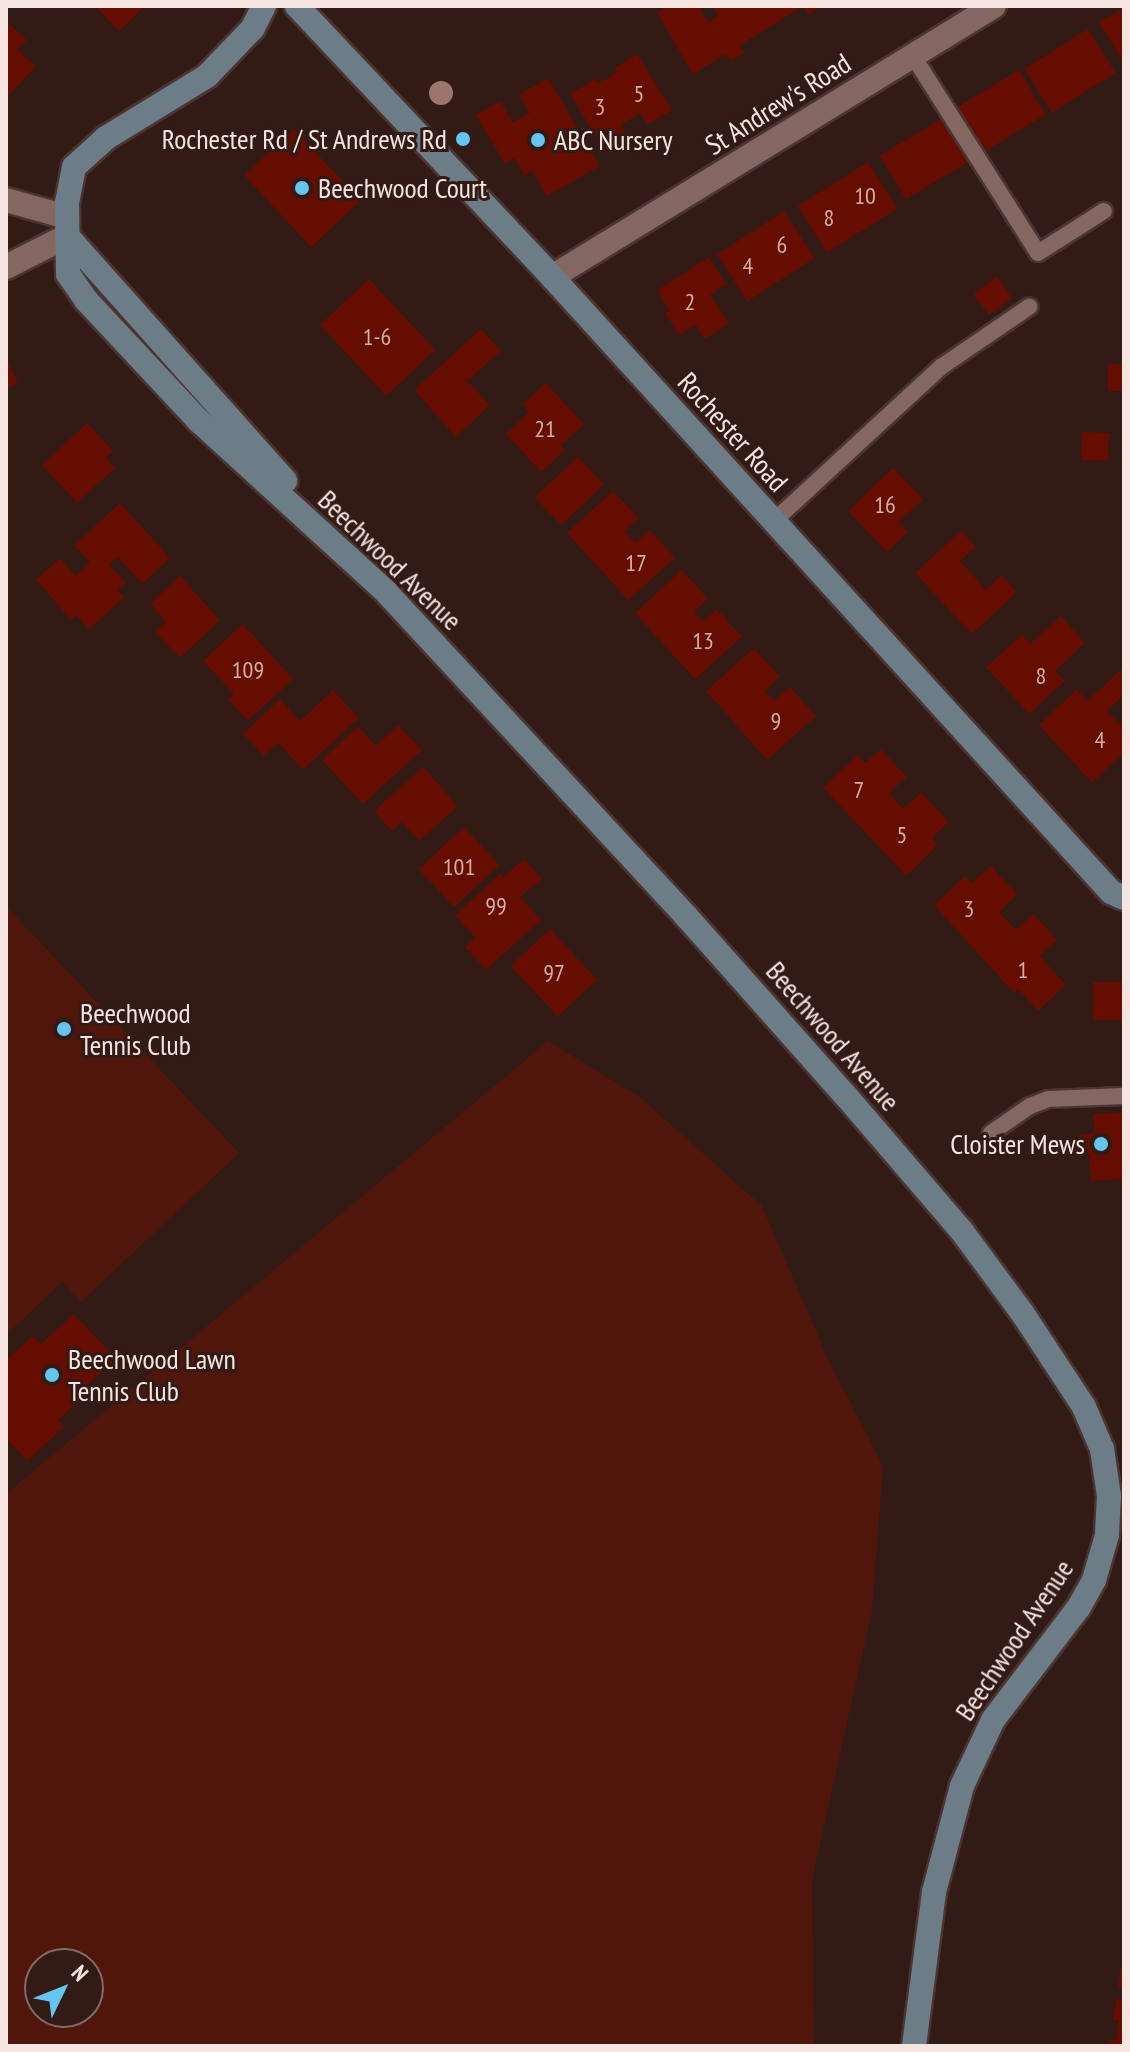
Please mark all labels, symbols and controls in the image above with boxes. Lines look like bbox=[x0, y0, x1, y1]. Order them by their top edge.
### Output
street label: St Andrew's Road bbox=[699, 46, 857, 162]
house number: 5 bbox=[634, 80, 644, 108]
house number: 3 bbox=[595, 93, 605, 121]
place label: Rochester Rd / St Andrews Rd bbox=[161, 122, 447, 156]
place label: ABC Nursery bbox=[554, 123, 673, 157]
marker: Rochester Rd / St Andrews Rd bbox=[454, 130, 472, 148]
marker: ABC Nursery bbox=[529, 131, 547, 149]
place label: Beechwood Court bbox=[318, 171, 487, 205]
marker: Beechwood Court bbox=[293, 179, 311, 197]
house number: 10 bbox=[854, 182, 876, 210]
house number: 8 bbox=[824, 204, 834, 232]
house number: 6 bbox=[777, 231, 787, 259]
house number: 4 bbox=[743, 252, 753, 280]
house number: 2 bbox=[685, 288, 695, 316]
house number: 1-6 bbox=[363, 323, 391, 351]
street label: Rochester Road bbox=[671, 366, 795, 498]
house number: 21 bbox=[534, 415, 556, 443]
street label: Beechwood Avenue bbox=[311, 483, 469, 637]
house number: 16 bbox=[874, 491, 896, 519]
house number: 17 bbox=[625, 549, 647, 577]
house number: 13 bbox=[692, 627, 714, 655]
house number: 109 bbox=[232, 656, 264, 684]
house number: 8 bbox=[1036, 662, 1046, 690]
house number: 9 bbox=[771, 707, 781, 735]
house number: 4 bbox=[1095, 726, 1105, 754]
house number: 7 bbox=[854, 776, 864, 804]
house number: 5 bbox=[897, 821, 907, 849]
house number: 101 bbox=[443, 853, 475, 881]
house number: 99 bbox=[485, 892, 507, 920]
house number: 3 bbox=[964, 895, 974, 923]
street label: Beechwood Avenue bbox=[759, 954, 907, 1118]
house number: 1 bbox=[1018, 956, 1028, 984]
house number: 97 bbox=[543, 959, 565, 987]
place label: Beechwood Tennis Club bbox=[80, 996, 191, 1062]
marker: Beechwood Tennis Club bbox=[55, 1020, 73, 1038]
place label: Cloister Mews bbox=[950, 1127, 1085, 1161]
marker: Cloister Mews bbox=[1092, 1135, 1110, 1153]
place label: Beechwood Lawn Tennis Club bbox=[68, 1342, 236, 1408]
marker: Beechwood Lawn Tennis Club bbox=[43, 1366, 61, 1384]
street label: Beechwood Avenue bbox=[948, 1553, 1080, 1727]
north arrow bbox=[24, 1948, 104, 2028]
text: N bbox=[66, 1959, 94, 1987]

